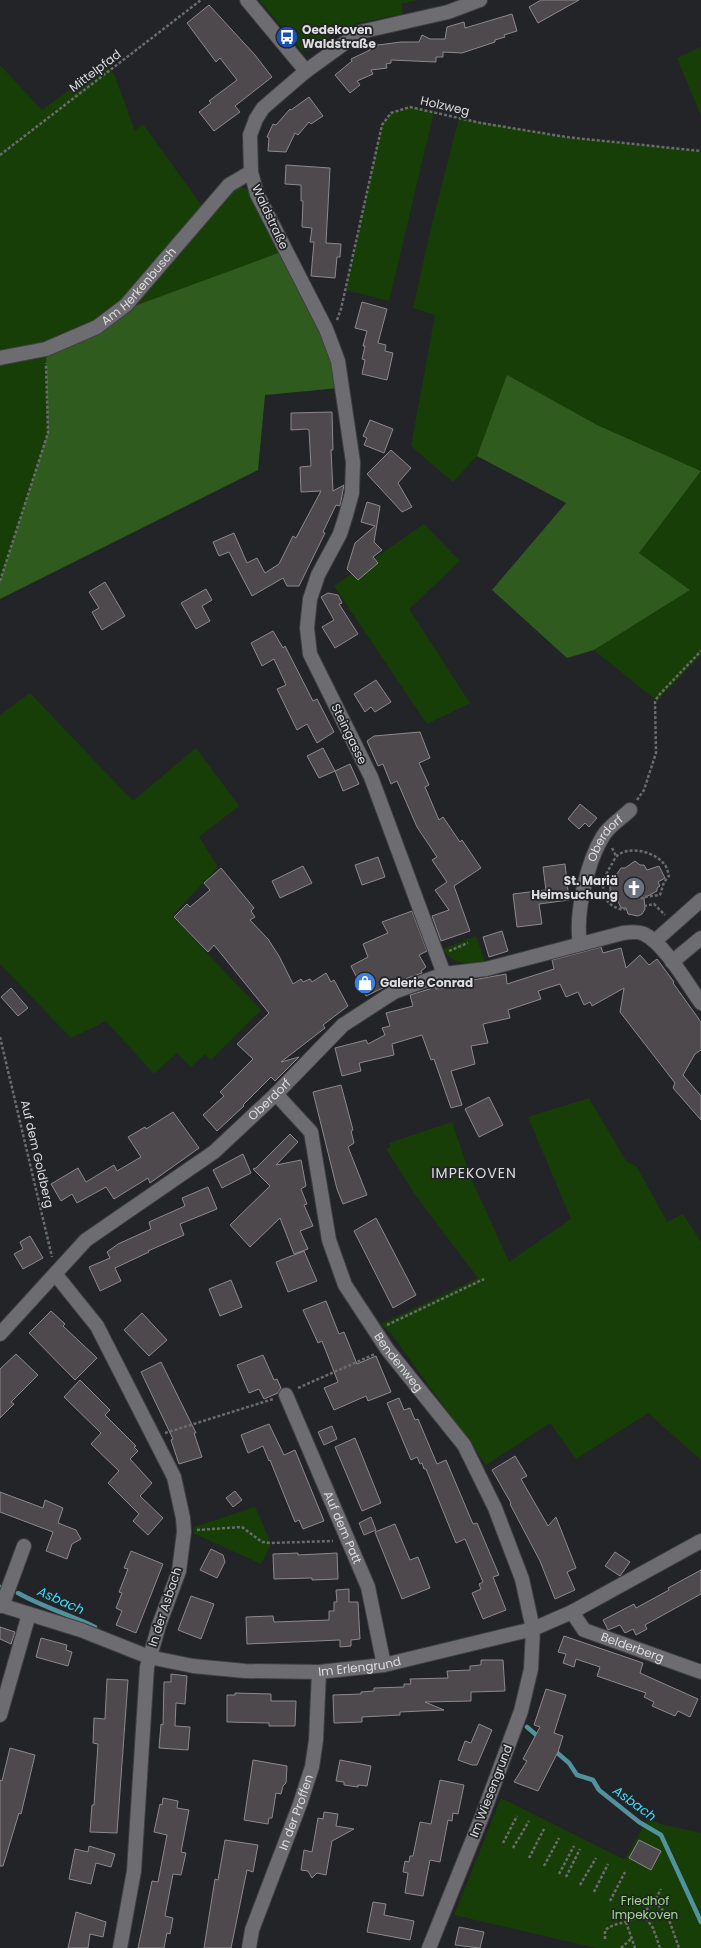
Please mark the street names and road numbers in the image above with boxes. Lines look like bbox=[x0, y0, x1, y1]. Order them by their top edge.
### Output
street label: Mittelpfad bbox=[65, 46, 124, 96]
street label: Holzweg bbox=[419, 92, 471, 119]
street label: Waldstraße bbox=[248, 182, 293, 252]
street label: Am Herkenbusch bbox=[97, 243, 180, 329]
street label: Steingasse bbox=[327, 701, 371, 767]
street label: Oberdorf bbox=[583, 811, 626, 864]
street label: Oberdorf bbox=[244, 1075, 294, 1124]
street label: Auf dem Goldberg bbox=[17, 1098, 58, 1210]
street label: Bendenweg bbox=[370, 1329, 427, 1395]
street label: Auf dem Patt bbox=[320, 1488, 366, 1566]
street label: In der Asbach bbox=[144, 1565, 185, 1649]
street label: Belderberg bbox=[599, 1628, 666, 1666]
street label: Im Erlengrund bbox=[317, 1652, 403, 1680]
street label: Im Wiesengrund bbox=[465, 1742, 516, 1840]
street label: In der Proffen bbox=[274, 1772, 317, 1852]

